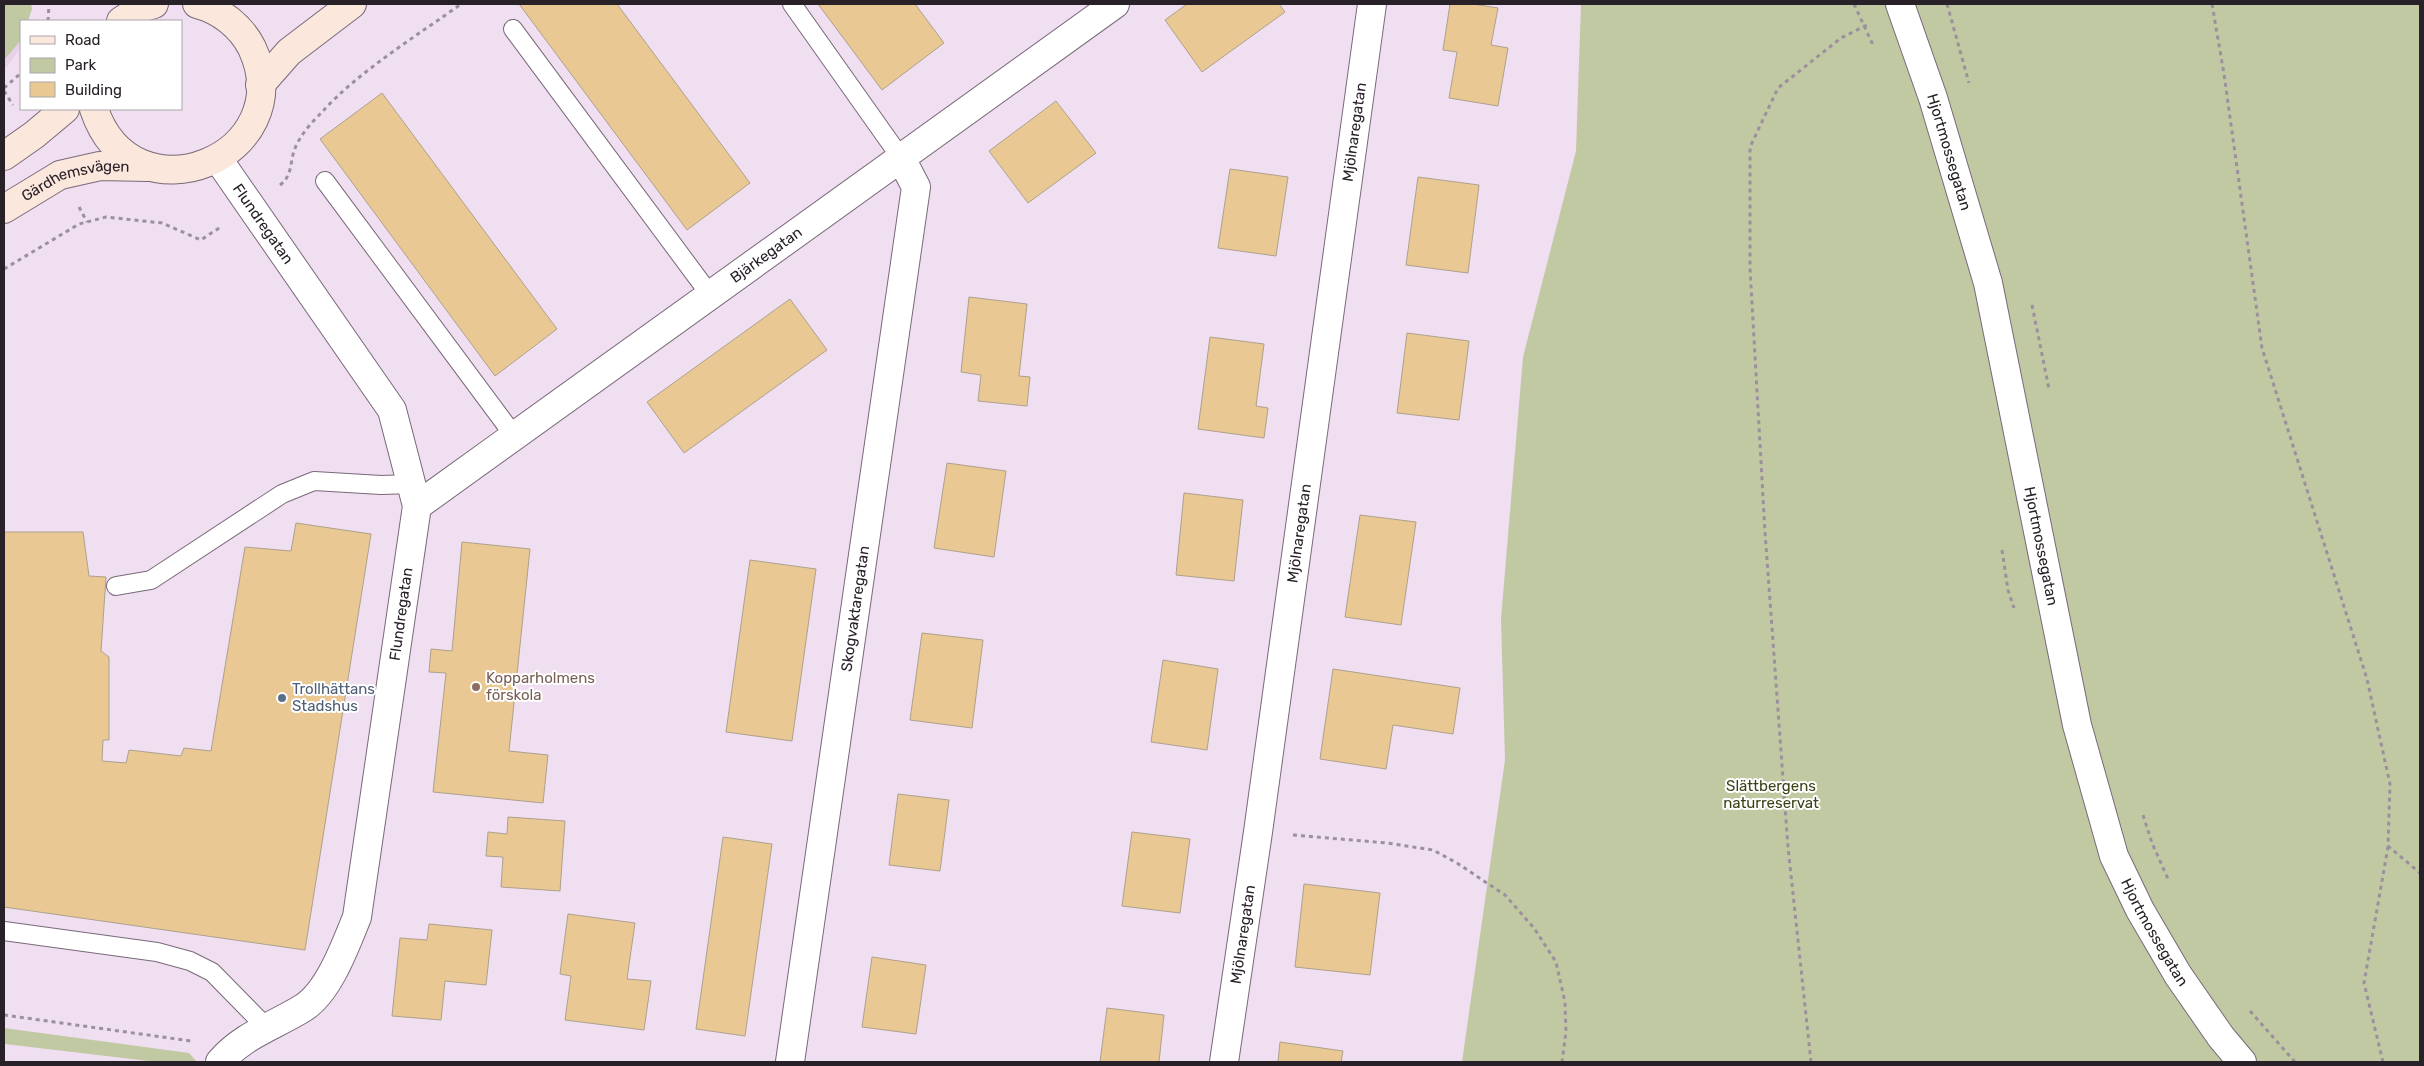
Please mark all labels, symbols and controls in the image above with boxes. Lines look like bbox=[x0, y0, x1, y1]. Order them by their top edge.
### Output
legend bbox=[20, 20, 182, 110]
text: Road bbox=[65, 31, 101, 49]
text: Park bbox=[65, 56, 96, 74]
text: Building bbox=[65, 81, 122, 99]
street label: Mjölnaregatan bbox=[1339, 81, 1370, 183]
street label: Hjortmossegatan bbox=[1923, 91, 1975, 213]
street label: Gärdhemsvägen bbox=[18, 157, 130, 205]
street label: Flundregatan bbox=[229, 180, 297, 268]
street label: Bjärkegatan bbox=[727, 223, 805, 287]
street label: Mjölnaregatan bbox=[1283, 483, 1315, 584]
street label: Hjortmossegatan bbox=[2020, 485, 2062, 607]
street label: Skogvaktaregatan bbox=[837, 545, 873, 673]
street label: Flundregatan bbox=[386, 566, 416, 662]
place label: Kopparholmens förskola bbox=[486, 669, 595, 704]
place label: Trollhättans Stadshus bbox=[292, 680, 375, 715]
marker: Kopparholmens förskola bbox=[470, 681, 482, 693]
marker: Trollhättans Stadshus bbox=[276, 692, 288, 704]
park label: Slättbergens naturreservat bbox=[1723, 777, 1819, 812]
street label: Hjortmossegatan bbox=[2117, 875, 2192, 990]
street label: Mjölnaregatan bbox=[1227, 884, 1259, 985]

